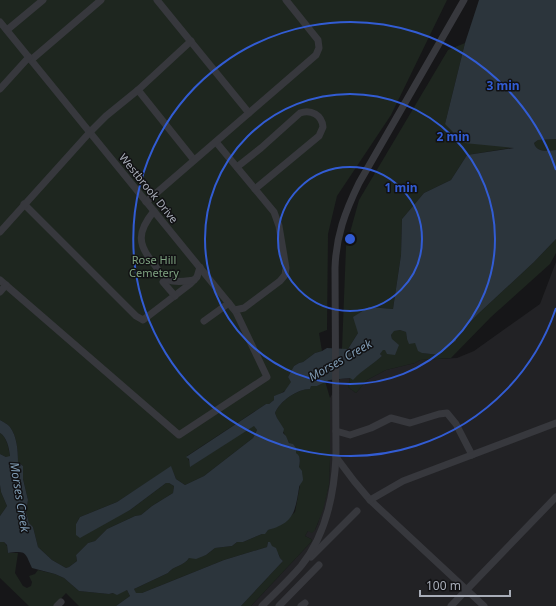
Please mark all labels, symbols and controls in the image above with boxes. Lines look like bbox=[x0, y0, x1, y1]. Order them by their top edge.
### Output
text: 3 min bbox=[486, 77, 520, 94]
text: 2 min bbox=[436, 128, 470, 145]
street label: Westbrook Drive bbox=[116, 150, 182, 226]
text: 1 min bbox=[384, 179, 418, 196]
centre of rings bbox=[343, 232, 357, 246]
park label: Rose Hill Cemetery bbox=[129, 252, 179, 280]
water label: Morses Creek bbox=[305, 334, 376, 385]
water label: Morses Creek bbox=[6, 461, 34, 534]
scale bar bbox=[420, 572, 510, 598]
text: 100 m bbox=[426, 577, 461, 594]

